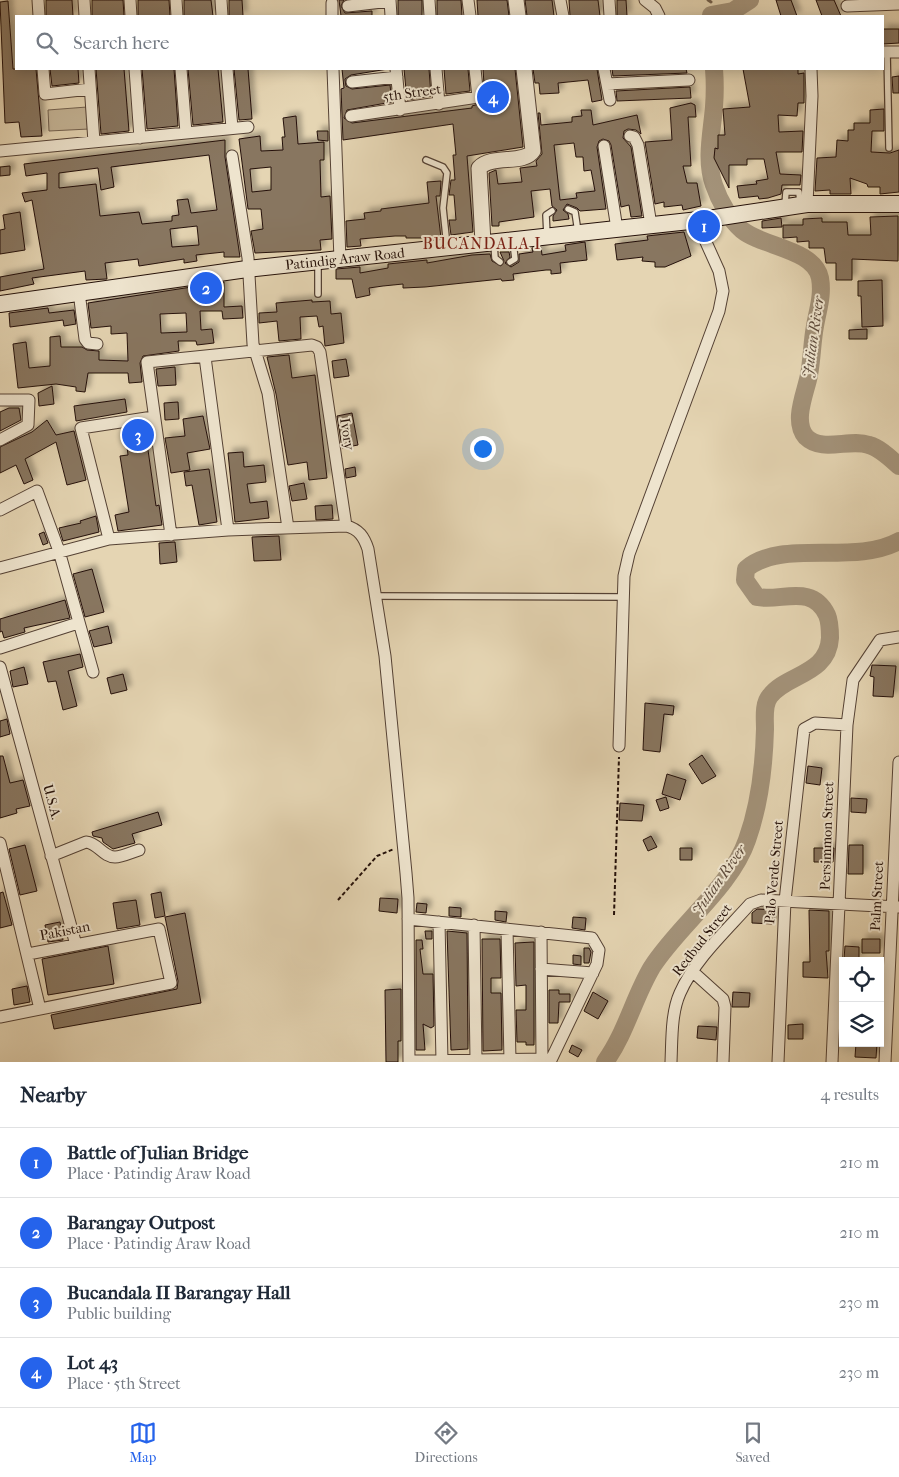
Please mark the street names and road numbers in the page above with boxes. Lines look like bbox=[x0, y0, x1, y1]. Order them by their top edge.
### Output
street label: 5th Street bbox=[382, 80, 442, 106]
street label: Patindig Araw Road bbox=[284, 244, 406, 274]
street label: Ivory bbox=[336, 417, 358, 452]
street label: Persimmon Street bbox=[817, 781, 837, 891]
street label: U.S.A. bbox=[39, 782, 65, 822]
street label: Palo Verde Street bbox=[761, 819, 787, 925]
street label: Palm Street bbox=[867, 860, 887, 932]
street label: Redbud Street bbox=[668, 900, 736, 980]
street label: Pakistan bbox=[38, 918, 92, 944]

